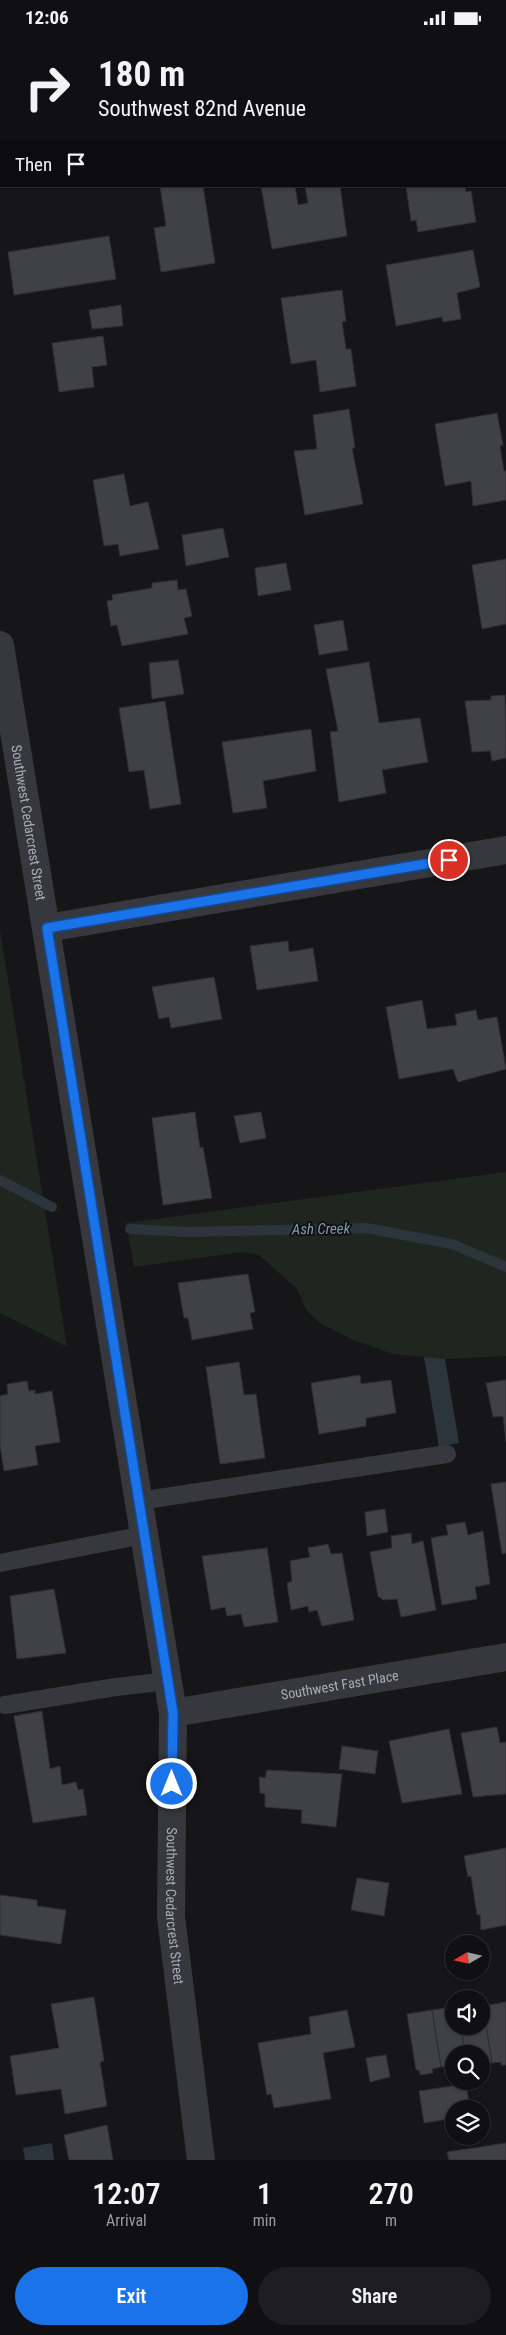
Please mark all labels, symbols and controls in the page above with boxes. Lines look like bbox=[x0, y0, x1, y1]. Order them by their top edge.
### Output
text: 12:06 bbox=[25, 6, 69, 29]
text: 180 m bbox=[98, 54, 185, 95]
icon: right bbox=[15, 55, 80, 120]
text: Southwest 82nd Avenue bbox=[98, 96, 306, 121]
icon: arrive bbox=[62, 150, 90, 178]
text: Then bbox=[15, 153, 52, 176]
street label: Southwest Cedarcrest Street bbox=[8, 744, 49, 902]
pin bbox=[428, 839, 470, 881]
icon: arrive bbox=[435, 846, 463, 874]
water label: Ash Creek bbox=[291, 1219, 351, 1239]
street label: Southwest Fast Place bbox=[280, 1667, 400, 1703]
position arrow bbox=[145, 1757, 197, 1809]
street label: Southwest Cedarcrest Street bbox=[163, 1827, 187, 1985]
north arrow bbox=[445, 1935, 490, 1980]
map controls bbox=[445, 1935, 490, 2145]
button: sound bbox=[445, 1990, 490, 2035]
button: search bbox=[445, 2045, 490, 2090]
button: layers bbox=[445, 2100, 490, 2145]
text: 12:07 bbox=[92, 2176, 161, 2211]
text: 1 bbox=[257, 2176, 272, 2211]
text: 270 bbox=[368, 2176, 414, 2211]
text: Arrival bbox=[106, 2211, 147, 2230]
text: min bbox=[253, 2211, 276, 2230]
text: m bbox=[385, 2211, 397, 2230]
button: Exit bbox=[15, 2267, 248, 2325]
button: Share bbox=[258, 2267, 491, 2325]

